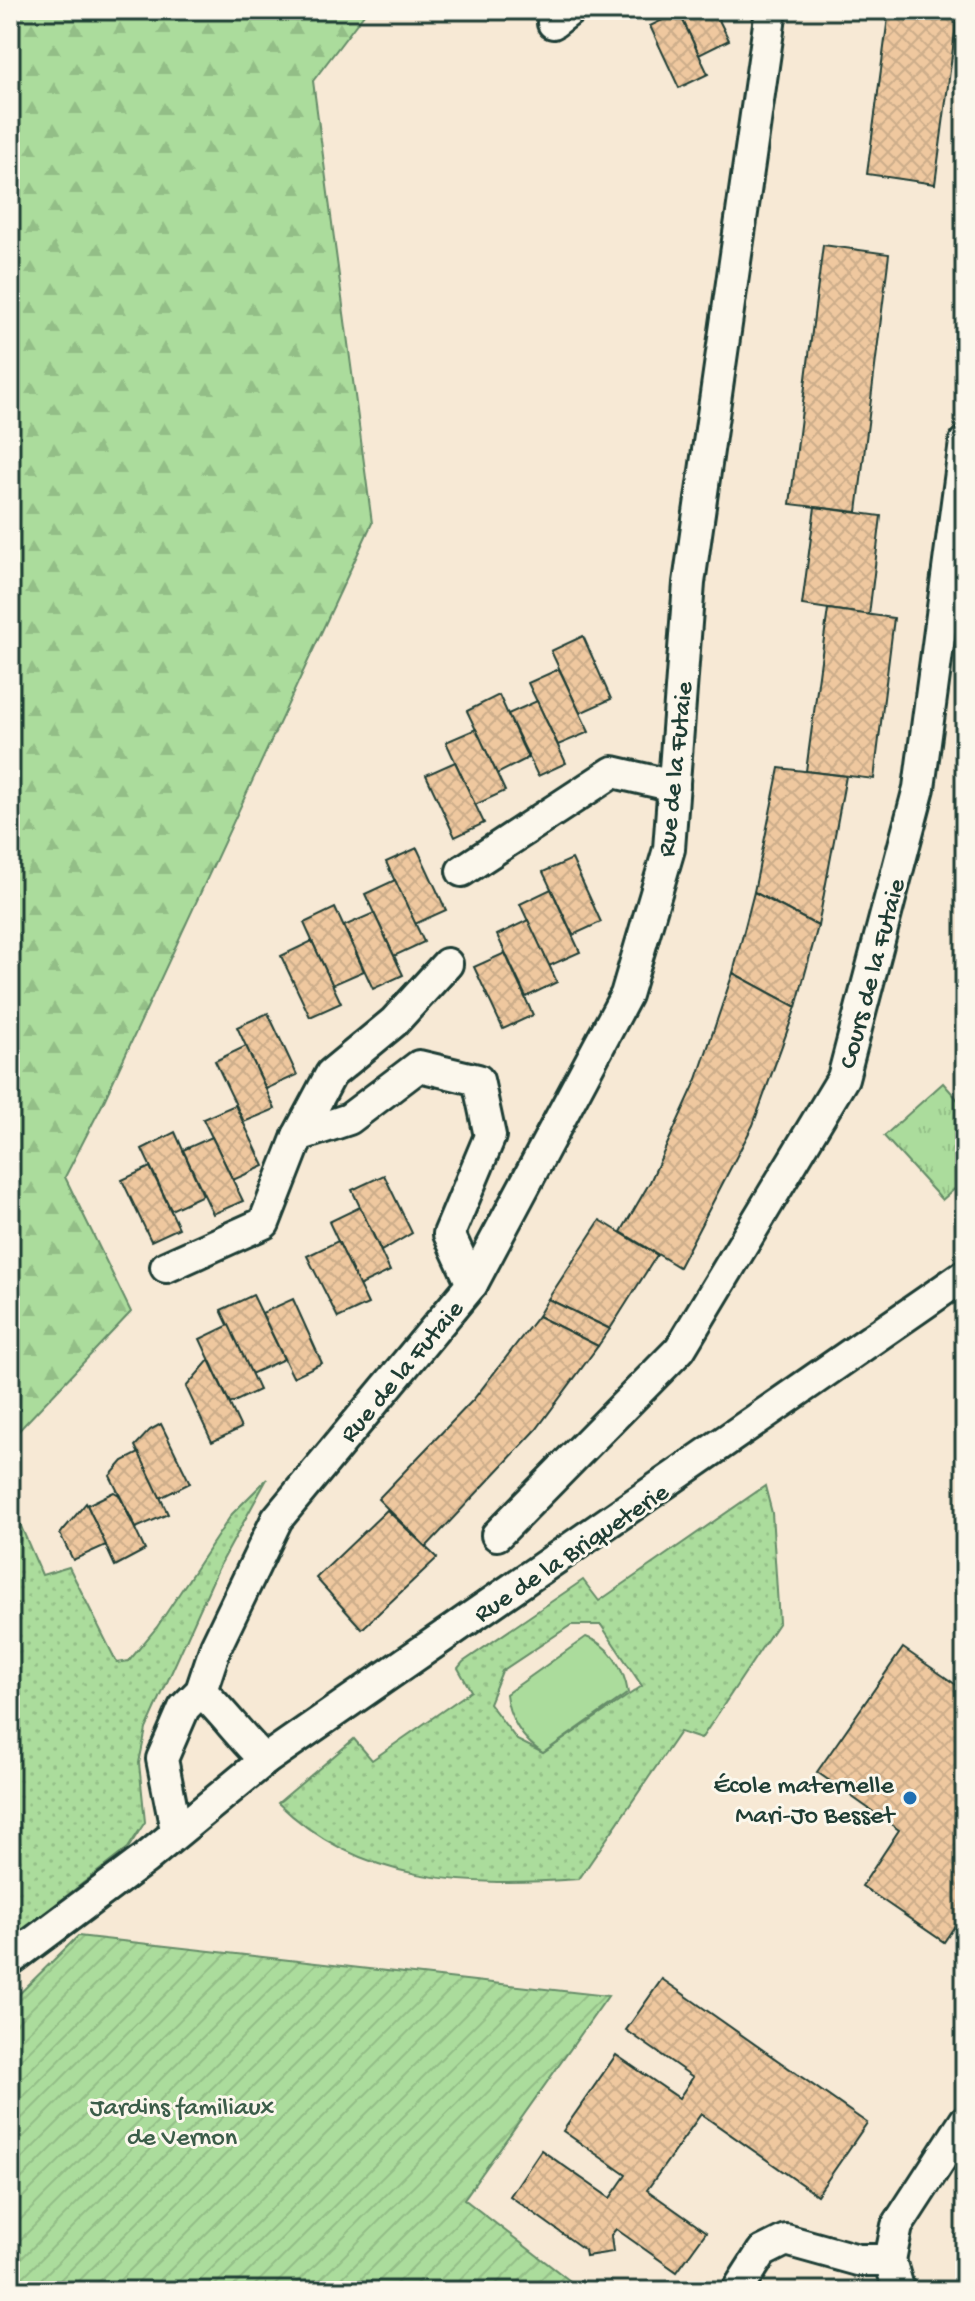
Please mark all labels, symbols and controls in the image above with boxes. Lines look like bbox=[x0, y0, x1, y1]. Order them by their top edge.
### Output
street label: Rue de la Futaie bbox=[653, 680, 702, 859]
street label: Cours de la Futaie bbox=[834, 875, 915, 1073]
street label: Rue de la Futaie bbox=[335, 1295, 472, 1450]
street label: Rue de la Briqueterie bbox=[469, 1478, 676, 1631]
place label: École maternelle Mari-Jo Besset bbox=[713, 1772, 896, 1833]
marker: École maternelle Mari-Jo Besset bbox=[901, 1789, 919, 1807]
park label: Jardins familiaux de Vernon bbox=[90, 2094, 275, 2155]

